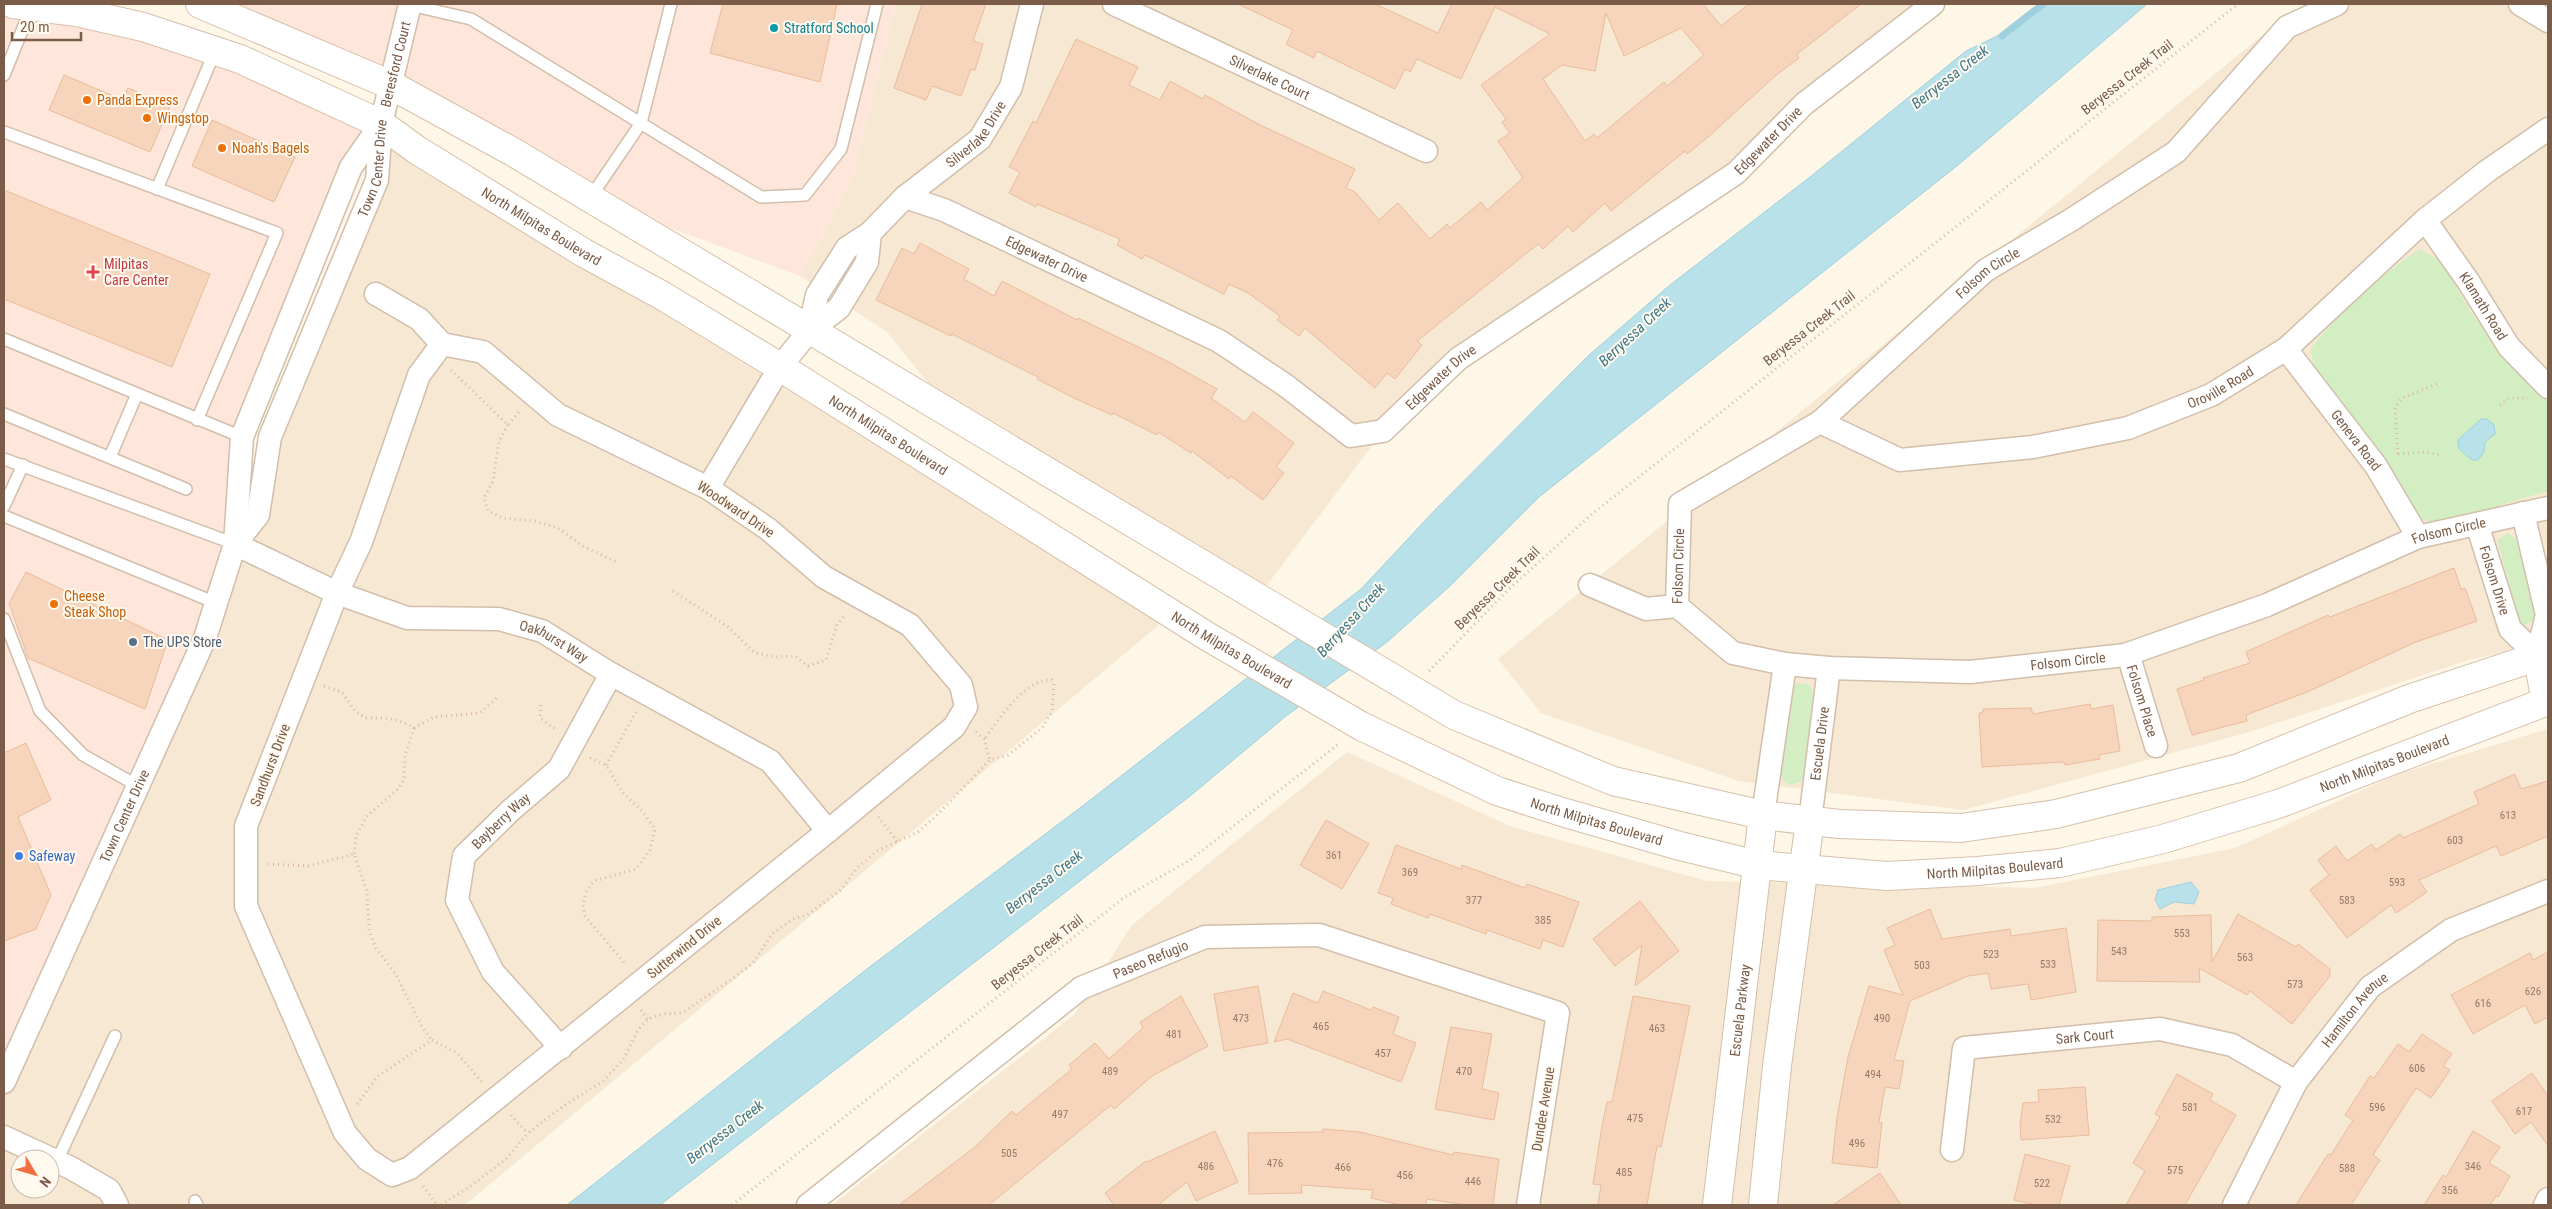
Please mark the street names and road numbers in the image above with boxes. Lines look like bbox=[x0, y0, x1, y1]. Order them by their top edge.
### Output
street label: Beresford Court bbox=[377, 20, 414, 109]
street label: Beryessa Creek Trail bbox=[2078, 36, 2176, 118]
street label: Silverlake Court bbox=[1227, 52, 1312, 103]
street label: Silverlake Drive bbox=[942, 98, 1009, 171]
street label: Edgewater Drive bbox=[1731, 103, 1805, 178]
street label: Town Center Drive bbox=[354, 117, 390, 219]
street label: North Milpitas Boulevard bbox=[479, 184, 604, 269]
street label: Edgewater Drive bbox=[1003, 233, 1091, 286]
street label: Folsom Circle bbox=[1952, 244, 2023, 302]
street label: Klamath Road bbox=[2456, 269, 2511, 343]
street label: Beryessa Creek Trail bbox=[1760, 287, 1858, 369]
street label: Edgewater Drive bbox=[1402, 341, 1479, 413]
street label: Oroville Road bbox=[2185, 363, 2256, 412]
street label: North Milpitas Boulevard bbox=[826, 392, 950, 479]
street label: Geneva Road bbox=[2328, 407, 2384, 474]
street label: Woodward Drive bbox=[694, 477, 778, 541]
street label: Folsom Circle bbox=[2409, 514, 2488, 547]
street label: Folsom Circle bbox=[1669, 528, 1687, 604]
street label: Beryessa Creek Trail bbox=[1451, 543, 1543, 633]
street label: Folsom Drive bbox=[2476, 544, 2513, 617]
street label: North Milpitas Boulevard bbox=[1169, 608, 1295, 692]
street label: Oakhurst Way bbox=[518, 617, 591, 666]
street label: Folsom Circle bbox=[2029, 649, 2107, 673]
street label: Folsom Place bbox=[2124, 663, 2161, 739]
street label: Escuela Drive bbox=[1807, 705, 1832, 781]
street label: Sandhurst Drive bbox=[247, 721, 293, 809]
street label: North Milpitas Boulevard bbox=[2318, 732, 2451, 795]
street label: Town Center Drive bbox=[96, 767, 153, 865]
street label: Bayberry Way bbox=[468, 789, 533, 852]
street label: North Milpitas Boulevard bbox=[1529, 794, 1665, 849]
street label: North Milpitas Boulevard bbox=[1926, 855, 2064, 882]
street label: Beryessa Creek Trail bbox=[988, 911, 1086, 993]
street label: Sutterwind Drive bbox=[644, 912, 725, 982]
street label: Paseo Refugio bbox=[1111, 937, 1191, 982]
street label: Escuela Parkway bbox=[1727, 963, 1753, 1057]
street label: Hamilton Avenue bbox=[2318, 969, 2391, 1050]
street label: Sark Court bbox=[2055, 1026, 2115, 1047]
street label: Dundee Avenue bbox=[1528, 1065, 1558, 1152]

